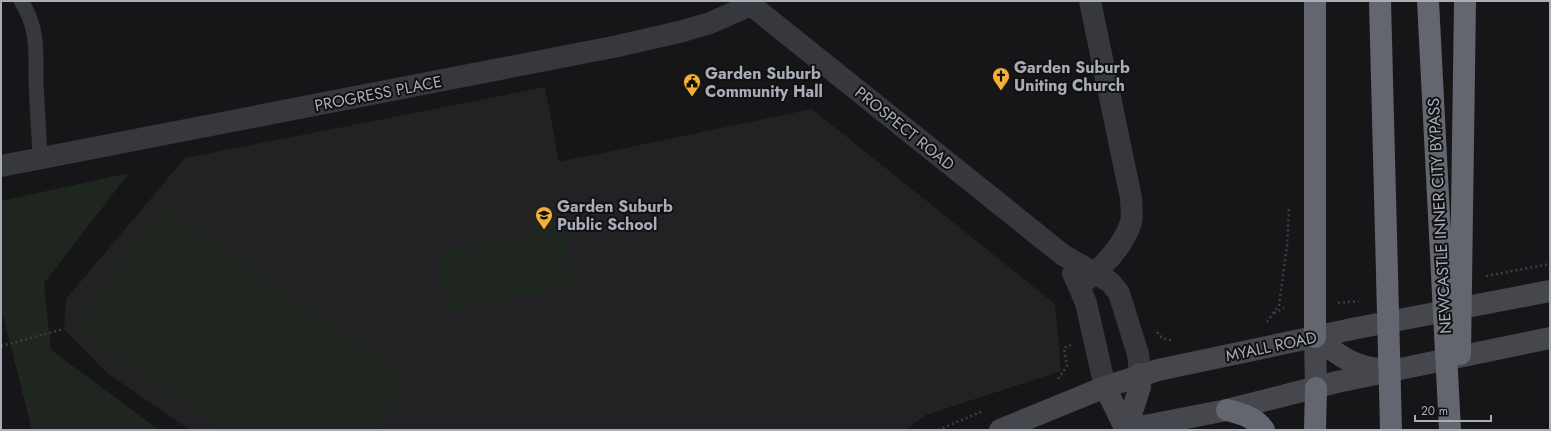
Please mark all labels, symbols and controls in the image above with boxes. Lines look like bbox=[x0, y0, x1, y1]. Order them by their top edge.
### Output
place label: Garden Suburb Uniting Church bbox=[1014, 56, 1130, 97]
place label: Garden Suburb Community Hall bbox=[705, 62, 823, 103]
church icon: Garden Suburb Uniting Church bbox=[991, 66, 1011, 91]
street label: PROGRESS PLACE bbox=[313, 70, 444, 117]
public building icon: Garden Suburb Community Hall bbox=[682, 72, 702, 97]
street label: PROSPECT ROAD bbox=[850, 81, 959, 176]
street label: NEWCASTLE INNER CITY BYPASS bbox=[1422, 97, 1457, 334]
place label: Garden Suburb Public School bbox=[557, 195, 673, 236]
school or university icon: Garden Suburb Public School bbox=[534, 205, 554, 230]
street label: MYALL ROAD bbox=[1223, 326, 1319, 367]
scale bar bbox=[1415, 397, 1491, 423]
text: 20 m bbox=[1421, 402, 1448, 420]

